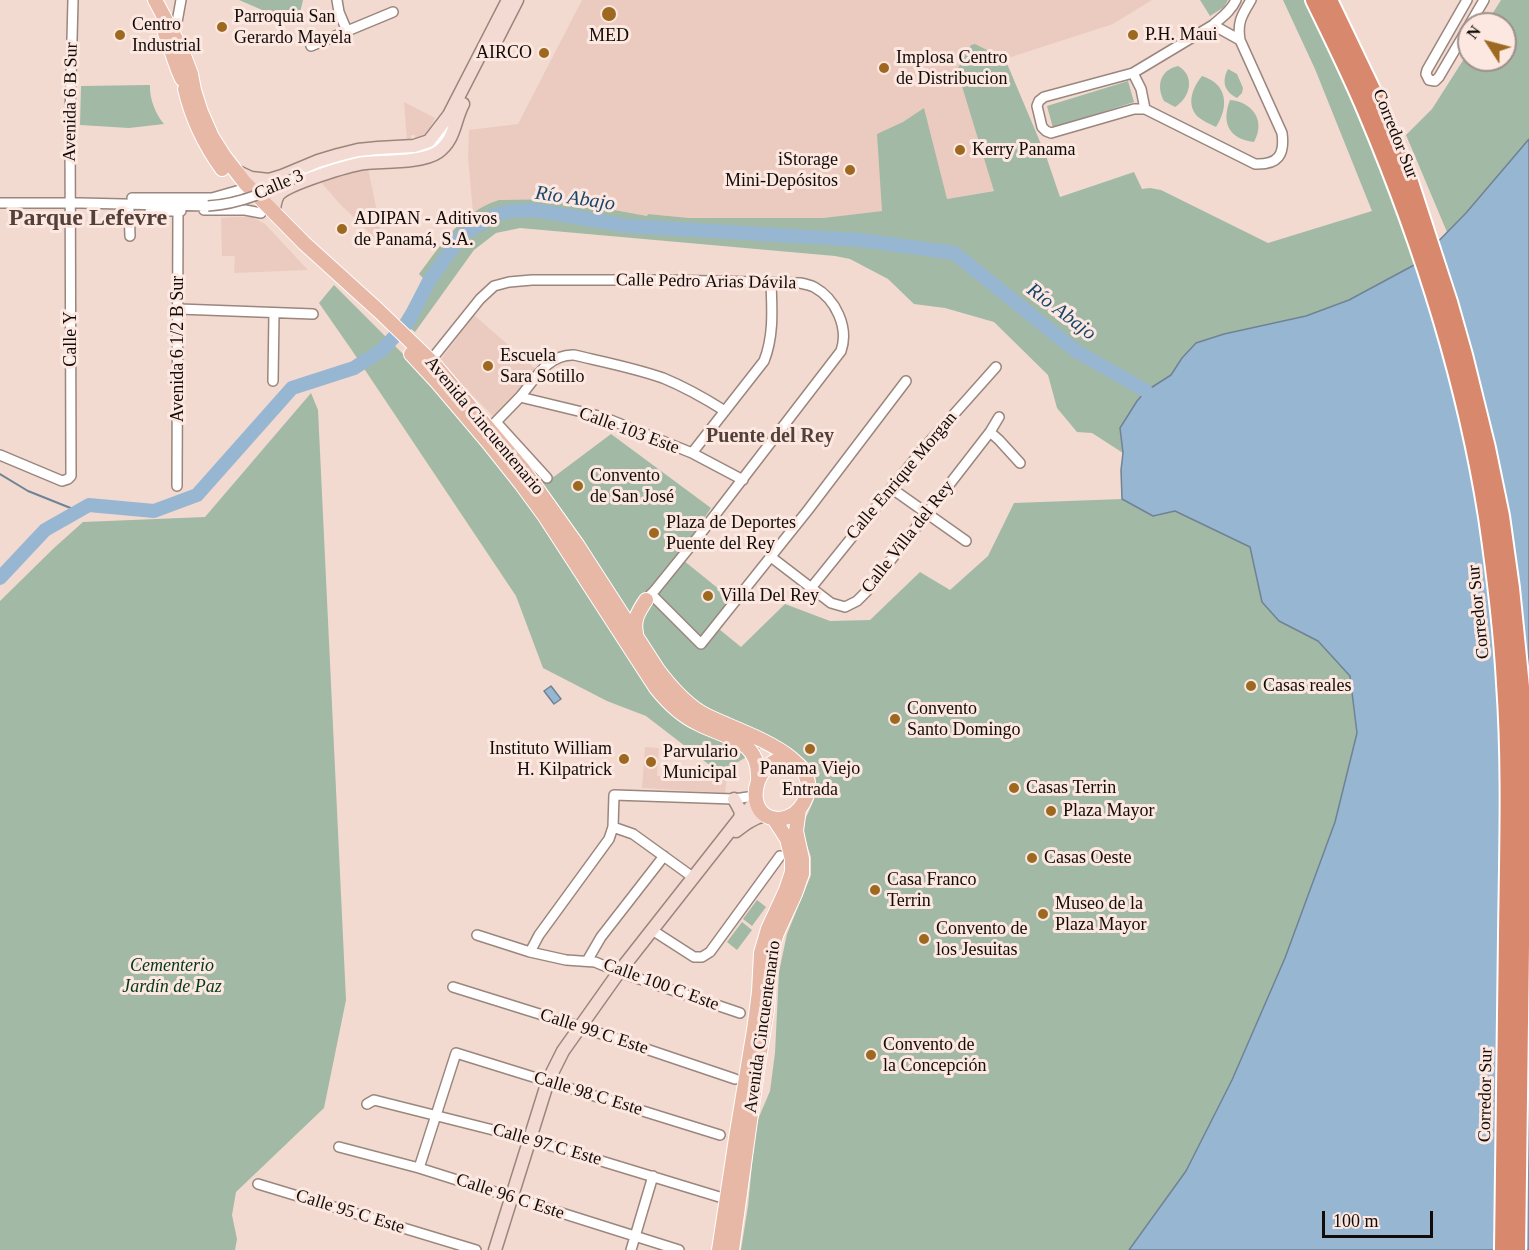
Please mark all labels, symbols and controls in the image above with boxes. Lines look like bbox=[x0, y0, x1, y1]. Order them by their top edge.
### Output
marker: MED bbox=[600, 5, 618, 23]
place label: Parroquia San Gerardo Mayela bbox=[234, 6, 351, 48]
north arrow bbox=[1457, 12, 1517, 72]
place label: Centro Industrial bbox=[132, 14, 201, 57]
marker: Parroquia San Gerardo Mayela bbox=[215, 20, 229, 34]
text: N bbox=[1463, 23, 1484, 42]
place label: P.H. Maui bbox=[1145, 24, 1218, 46]
place label: MED bbox=[589, 25, 629, 47]
marker: Centro Industrial bbox=[113, 28, 127, 42]
marker: P.H. Maui bbox=[1126, 28, 1140, 42]
street label: Avenida 6 B Sur bbox=[59, 42, 83, 162]
place label: AIRCO bbox=[476, 42, 532, 64]
marker: AIRCO bbox=[537, 46, 551, 60]
place label: Implosa Centro de Distribucion bbox=[896, 47, 1007, 90]
marker: Implosa Centro de Distribucion bbox=[877, 61, 891, 75]
street label: Corredor Sur bbox=[1367, 86, 1423, 182]
place label: Kerry Panama bbox=[972, 139, 1075, 161]
marker: Kerry Panama bbox=[953, 143, 967, 157]
place label: iStorage Mini-Depósitos bbox=[725, 149, 838, 192]
marker: iStorage Mini-Depósitos bbox=[843, 163, 857, 177]
street label: Calle 3 bbox=[251, 165, 307, 205]
water label: Río Abajo bbox=[533, 182, 617, 216]
district label: Parque Lefevre bbox=[9, 205, 167, 233]
place label: ADIPAN - Aditivos de Panamá, S.A. bbox=[354, 208, 497, 250]
marker: ADIPAN - Aditivos de Panamá, S.A. bbox=[335, 222, 349, 236]
street label: Calle Pedro Arias Dávila bbox=[616, 270, 796, 294]
street label: Avenida 6 1/2 B Sur bbox=[167, 276, 189, 422]
water label: Río Abajo bbox=[1022, 278, 1100, 346]
street label: Calle Y bbox=[60, 311, 82, 367]
place label: Escuela Sara Sotillo bbox=[500, 345, 584, 388]
street label: Avenida Cincuentenario bbox=[420, 352, 548, 500]
marker: Escuela Sara Sotillo bbox=[481, 359, 495, 373]
street label: Calle 103 Este bbox=[576, 403, 682, 459]
street label: Calle Enrique Morgan bbox=[842, 408, 962, 544]
district label: Puente del Rey bbox=[706, 425, 834, 449]
place label: Convento de San José bbox=[590, 465, 674, 508]
street label: Calle Villa del Rey bbox=[857, 476, 959, 598]
marker: Convento de San José bbox=[571, 479, 585, 493]
place label: Plaza de Deportes Puente del Rey bbox=[666, 512, 796, 554]
marker: Plaza de Deportes Puente del Rey bbox=[647, 526, 661, 540]
street label: Corredor Sur bbox=[1463, 564, 1495, 660]
place label: Villa Del Rey bbox=[720, 585, 819, 607]
marker: Villa Del Rey bbox=[701, 589, 715, 603]
place label: Casas reales bbox=[1263, 675, 1351, 697]
marker: Casas reales bbox=[1244, 679, 1258, 693]
place label: Convento Santo Domingo bbox=[907, 698, 1021, 740]
marker: Convento Santo Domingo bbox=[888, 712, 902, 726]
place label: Instituto William H. Kilpatrick bbox=[489, 738, 612, 780]
place label: Parvulario Municipal bbox=[663, 741, 738, 783]
marker: Panama Viejo Entrada bbox=[803, 742, 817, 756]
marker: Instituto William H. Kilpatrick bbox=[617, 752, 631, 766]
marker: Parvulario Municipal bbox=[644, 755, 658, 769]
place label: Panama Viejo Entrada bbox=[760, 758, 860, 800]
place label: Casas Terrin bbox=[1026, 777, 1116, 799]
marker: Casas Terrin bbox=[1007, 781, 1021, 795]
place label: Plaza Mayor bbox=[1063, 800, 1154, 822]
marker: Plaza Mayor bbox=[1044, 804, 1058, 818]
place label: Casas Oeste bbox=[1044, 847, 1131, 869]
marker: Casas Oeste bbox=[1025, 851, 1039, 865]
place label: Casa Franco Terrin bbox=[887, 869, 976, 912]
marker: Casa Franco Terrin bbox=[868, 883, 882, 897]
place label: Museo de la Plaza Mayor bbox=[1055, 893, 1146, 936]
marker: Museo de la Plaza Mayor bbox=[1036, 907, 1050, 921]
place label: Convento de los Jesuitas bbox=[936, 918, 1027, 960]
marker: Convento de los Jesuitas bbox=[917, 932, 931, 946]
street label: Avenida Cincuentenario bbox=[740, 939, 786, 1115]
street label: Calle 100 C Este bbox=[600, 954, 722, 1016]
park label: Cementerio Jardín de Paz bbox=[122, 955, 222, 998]
street label: Calle 99 C Este bbox=[537, 1004, 651, 1060]
place label: Convento de la Concepción bbox=[883, 1034, 986, 1076]
marker: Convento de la Concepción bbox=[864, 1048, 878, 1062]
street label: Corredor Sur bbox=[1474, 1048, 1498, 1142]
street label: Calle 98 C Este bbox=[531, 1067, 645, 1121]
street label: Calle 97 C Este bbox=[490, 1119, 604, 1171]
street label: Calle 96 C Este bbox=[453, 1169, 567, 1225]
street label: Calle 95 C Este bbox=[293, 1185, 407, 1239]
scale bar bbox=[1325, 1199, 1436, 1237]
text: 100 m bbox=[1333, 1211, 1379, 1231]

